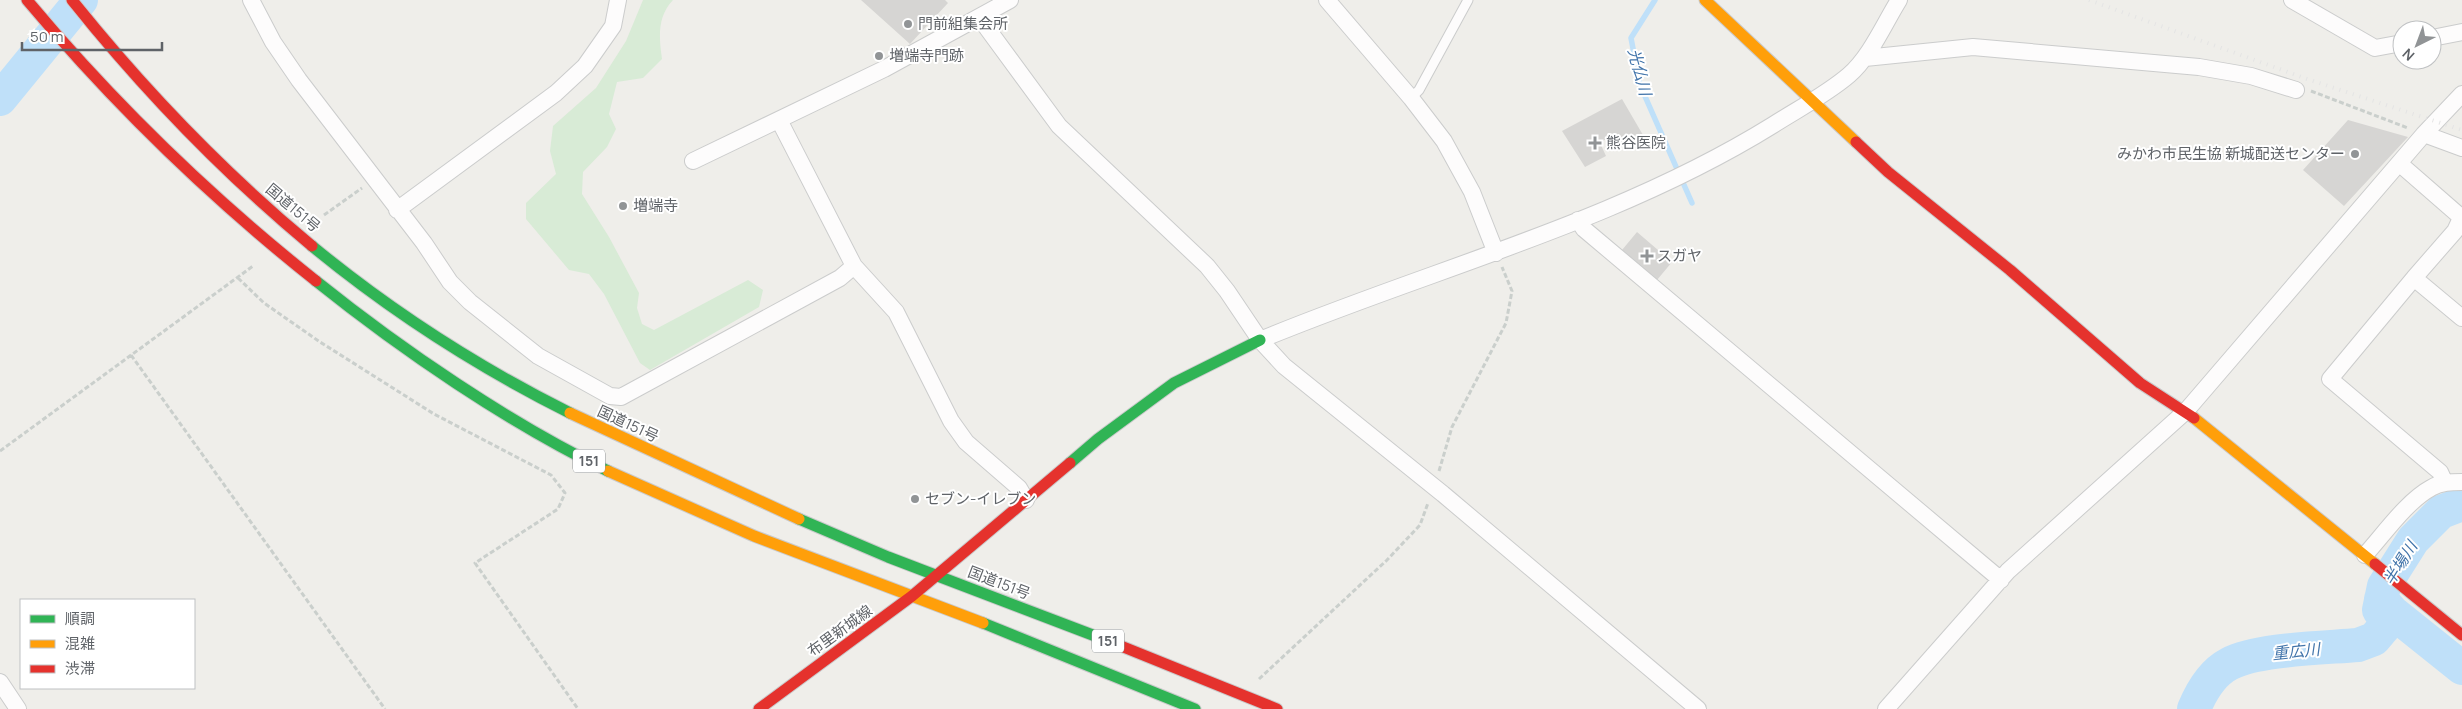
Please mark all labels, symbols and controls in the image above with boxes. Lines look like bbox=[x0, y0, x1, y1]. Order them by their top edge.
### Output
place label: 門前組集会所 bbox=[918, 13, 1008, 34]
marker: 門前組集会所 bbox=[902, 18, 914, 30]
scale bar bbox=[22, 20, 162, 52]
north arrow bbox=[2392, 20, 2442, 70]
text: 50 m bbox=[30, 26, 64, 47]
place label: 増端寺門跡 bbox=[889, 45, 964, 66]
text: N bbox=[2398, 45, 2418, 65]
water label: 光仏川 bbox=[1623, 46, 1657, 100]
marker: 増端寺門跡 bbox=[873, 50, 885, 62]
place label: 熊谷医院 bbox=[1606, 132, 1666, 153]
marker: 熊谷医院 bbox=[1588, 136, 1602, 150]
place label: みかわ市民生協 新城配送センター bbox=[2117, 143, 2345, 164]
marker: みかわ市民生協 新城配送センター bbox=[2349, 148, 2361, 160]
street label: 国道151号 bbox=[262, 179, 325, 237]
place label: 増端寺 bbox=[633, 195, 678, 216]
marker: 増端寺 bbox=[617, 200, 629, 212]
place label: スガヤ bbox=[1657, 245, 1702, 266]
marker: スガヤ bbox=[1641, 250, 1653, 262]
street label: 国道151号 bbox=[594, 400, 662, 447]
road number: 151 bbox=[573, 450, 605, 472]
place label: セブン-イレブン bbox=[925, 488, 1036, 509]
marker: セブン-イレブン bbox=[909, 493, 921, 505]
water label: 半場川 bbox=[2378, 535, 2423, 589]
street label: 国道151号 bbox=[965, 561, 1033, 604]
legend bbox=[20, 599, 195, 689]
street label: 布里新城線 bbox=[803, 600, 876, 661]
text: 順調 bbox=[65, 608, 95, 629]
road number: 151 bbox=[1092, 630, 1124, 652]
text: 混雑 bbox=[65, 633, 95, 654]
water label: 重広川 bbox=[2271, 637, 2323, 664]
text: 渋滞 bbox=[65, 658, 95, 679]

